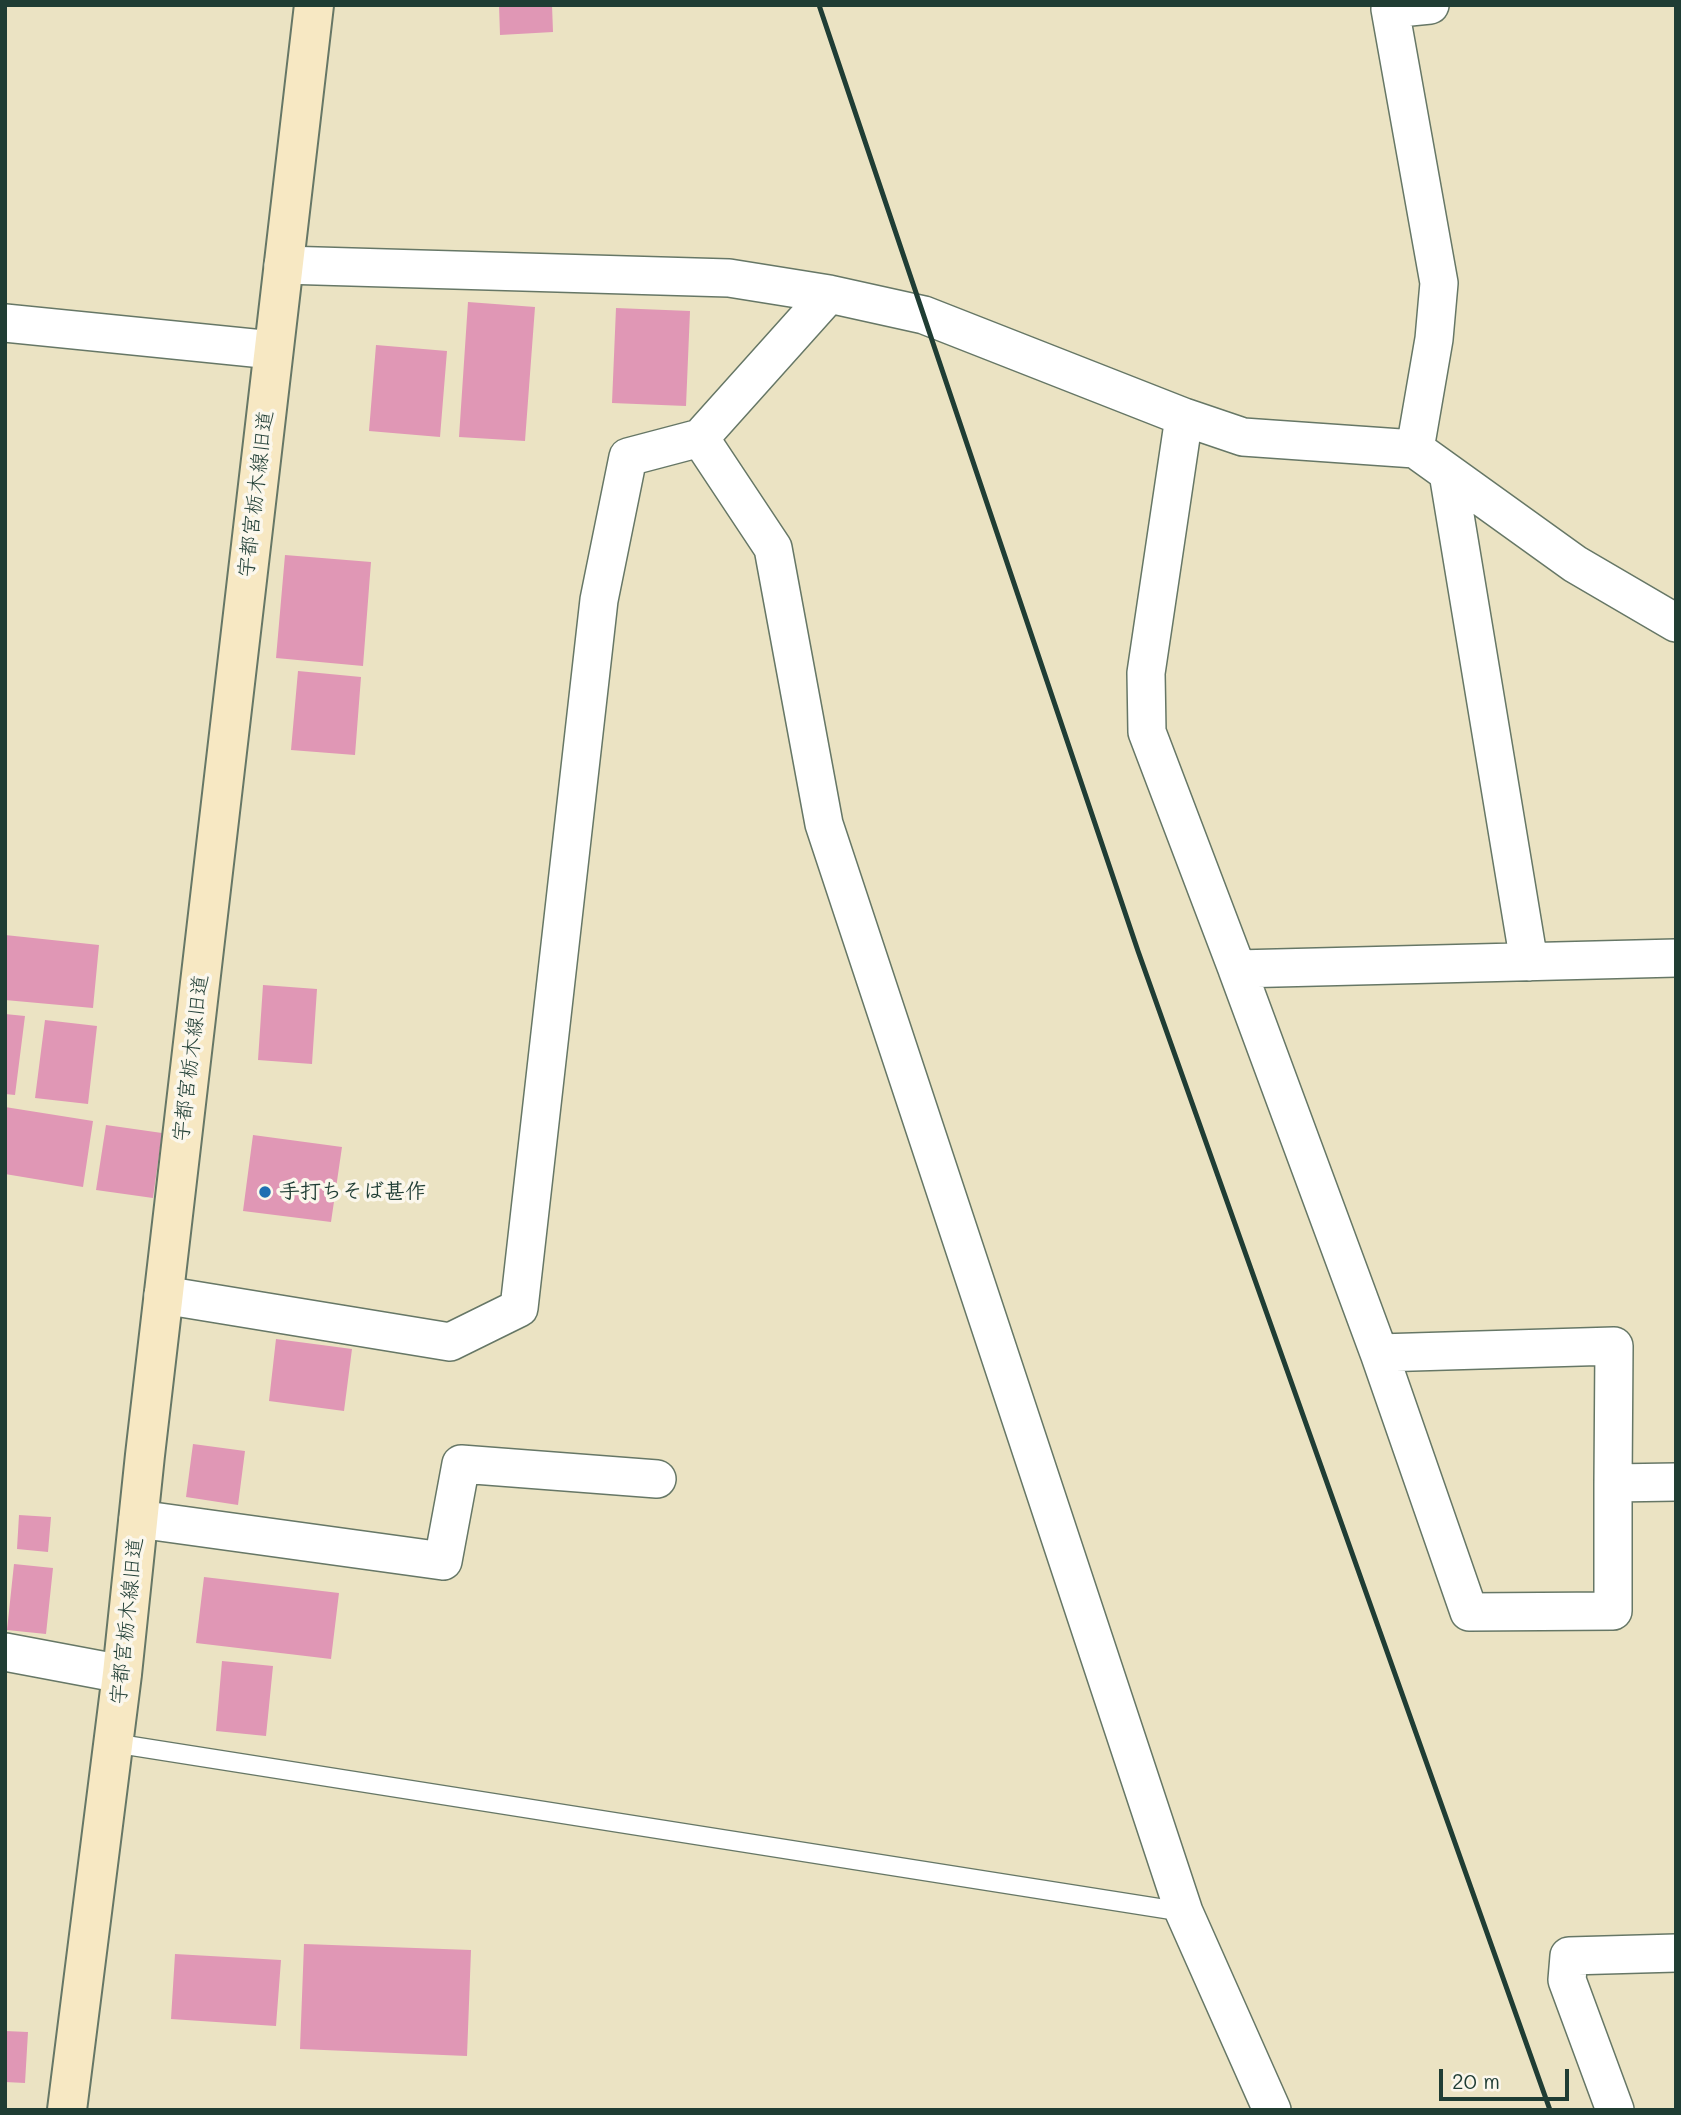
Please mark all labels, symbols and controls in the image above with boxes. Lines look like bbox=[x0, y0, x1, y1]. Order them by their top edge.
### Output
street label: 宇都宮栃木線旧道 bbox=[233, 409, 279, 579]
street label: 宇都宮栃木線旧道 bbox=[168, 973, 214, 1143]
place label: 手打ちそば甚作 bbox=[279, 1179, 426, 1205]
marker: 手打ちそば甚作 bbox=[257, 1184, 273, 1200]
street label: 宇都宮栃木線旧道 bbox=[106, 1536, 148, 1706]
scale bar bbox=[1443, 2056, 1572, 2100]
text: 20 m bbox=[1452, 2067, 1500, 2094]

